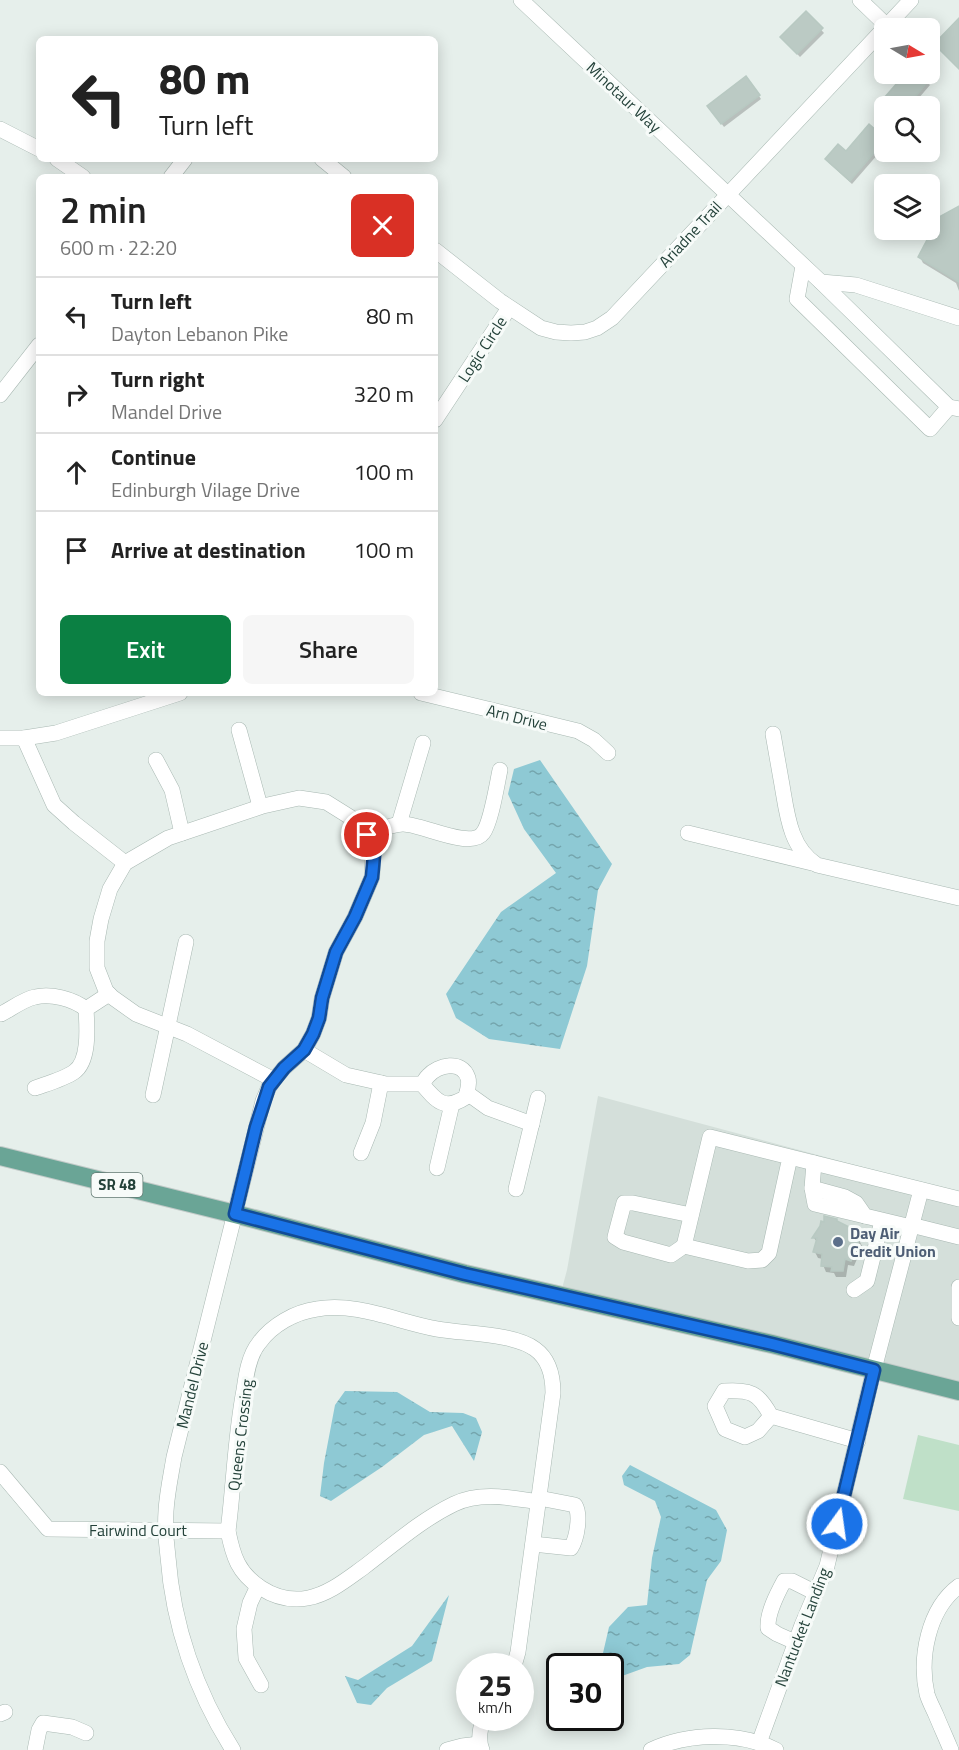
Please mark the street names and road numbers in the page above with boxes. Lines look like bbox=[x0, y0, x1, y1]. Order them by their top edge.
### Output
street label: Minotaur Way bbox=[581, 56, 667, 138]
street label: Ariadne Trail bbox=[653, 195, 727, 273]
street label: Logic Circle bbox=[452, 311, 512, 387]
street label: Arn Drive bbox=[484, 698, 550, 736]
road number: SR 48 bbox=[92, 1173, 142, 1197]
street label: Mandel Drive bbox=[170, 1339, 214, 1431]
street label: Queens Crossing bbox=[221, 1378, 259, 1492]
street label: Fairwind Court bbox=[89, 1518, 187, 1542]
street label: Nantucket Landing bbox=[768, 1564, 836, 1690]

